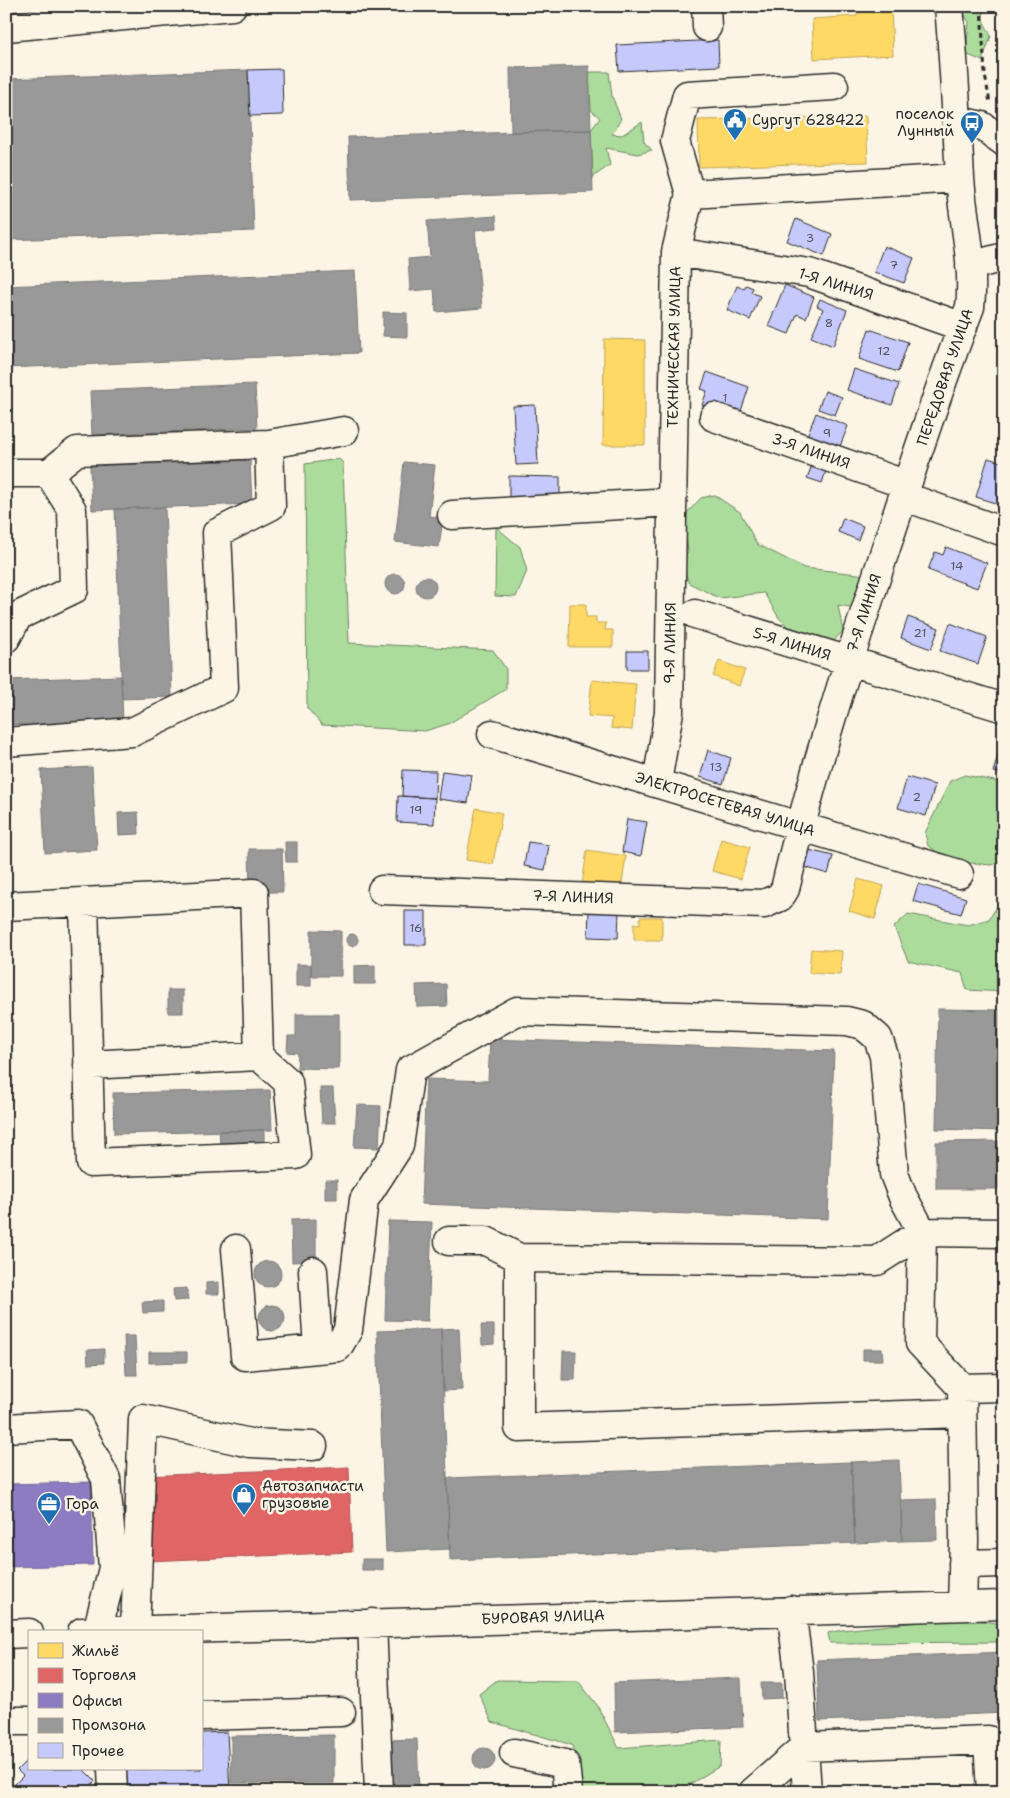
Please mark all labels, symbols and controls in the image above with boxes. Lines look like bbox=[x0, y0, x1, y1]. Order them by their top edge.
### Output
place label: поселок Лунный bbox=[895, 104, 954, 141]
public building icon: Сургут 628422 bbox=[722, 107, 748, 141]
place label: Сургут 628422 bbox=[752, 110, 865, 130]
bus stop icon: поселок Лунный bbox=[959, 110, 985, 144]
house number: 3 bbox=[806, 230, 814, 246]
house number: 7 bbox=[890, 257, 898, 273]
street label: 1-Я ЛИНИЯ bbox=[796, 263, 876, 305]
street label: ТЕХНИЧЕСКАЯ УЛИЦА bbox=[663, 266, 685, 428]
street label: ПЕРЕДОВАЯ УЛИЦА bbox=[912, 306, 978, 448]
house number: 8 bbox=[825, 315, 833, 331]
house number: 12 bbox=[878, 343, 890, 359]
house number: 1 bbox=[722, 390, 728, 406]
house number: 9 bbox=[823, 425, 831, 441]
street label: 3-Я ЛИНИЯ bbox=[769, 428, 853, 474]
house number: 14 bbox=[951, 558, 963, 574]
street label: 7-Я ЛИНИЯ bbox=[842, 571, 886, 655]
street label: 9-Я ЛИНИЯ bbox=[659, 602, 681, 684]
street label: 5-Я ЛИНИЯ bbox=[751, 623, 833, 665]
house number: 21 bbox=[914, 625, 926, 641]
house number: 13 bbox=[710, 759, 722, 775]
street label: ЭЛЕКТРОСЕТЕВАЯ УЛИЦА bbox=[633, 767, 817, 841]
house number: 2 bbox=[913, 789, 921, 805]
house number: 19 bbox=[410, 802, 422, 818]
street label: 7-Я ЛИНИЯ bbox=[532, 886, 614, 908]
house number: 16 bbox=[409, 920, 423, 936]
place label: Автозапчасти грузовые bbox=[262, 1476, 364, 1513]
shop icon: Автозапчасти грузовые bbox=[231, 1482, 257, 1516]
office icon: Гора bbox=[36, 1491, 62, 1525]
place label: Гора bbox=[66, 1494, 100, 1514]
street label: БУРОВАЯ УЛИЦА bbox=[481, 1605, 605, 1629]
legend bbox=[28, 1630, 202, 1770]
text: Жильё bbox=[72, 1641, 119, 1661]
text: Торговля bbox=[72, 1665, 137, 1685]
text: Офисы bbox=[72, 1691, 122, 1711]
text: Промзона bbox=[72, 1715, 147, 1735]
text: Прочее bbox=[72, 1741, 124, 1761]

